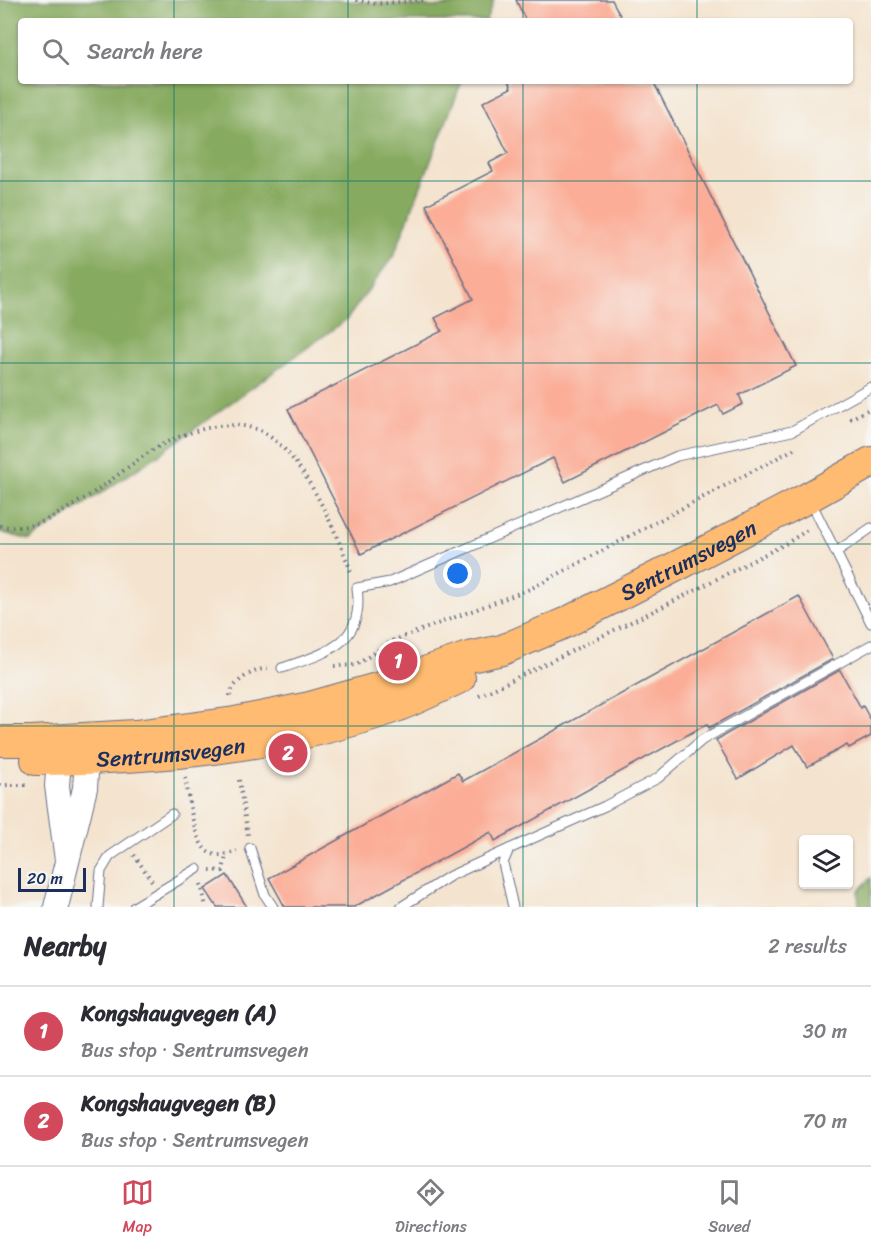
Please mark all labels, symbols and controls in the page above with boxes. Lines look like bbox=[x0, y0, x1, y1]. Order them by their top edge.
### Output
search box bbox=[18, 18, 853, 84]
text: Search here bbox=[87, 32, 203, 71]
icon: search bbox=[39, 35, 72, 68]
street label: Sentrumsvegen bbox=[613, 509, 764, 612]
your location bbox=[443, 559, 472, 588]
pin: 1 bbox=[378, 638, 418, 684]
street label: Sentrumsvegen bbox=[95, 726, 248, 779]
pin: 2 bbox=[268, 730, 308, 776]
map controls bbox=[799, 835, 853, 889]
button: layers bbox=[799, 835, 853, 889]
text: 20 m bbox=[27, 864, 63, 893]
scale bar bbox=[18, 865, 86, 892]
text: Nearby bbox=[24, 923, 106, 969]
text: 2 results bbox=[768, 929, 847, 964]
text: Kongshaugvegen (A) bbox=[81, 994, 275, 1033]
text: 1 bbox=[39, 1014, 48, 1049]
text: 30 m bbox=[803, 1014, 847, 1049]
text: Bus stop · Sentrumsvegen bbox=[81, 1033, 308, 1068]
text: Kongshaugvegen (B) bbox=[81, 1084, 274, 1123]
text: 2 bbox=[38, 1104, 49, 1139]
text: 70 m bbox=[802, 1104, 847, 1139]
text: Bus stop · Sentrumsvegen bbox=[81, 1123, 308, 1158]
tab: Map bbox=[121, 1176, 154, 1241]
tab: Directions bbox=[395, 1176, 467, 1241]
tab: Saved bbox=[708, 1176, 750, 1241]

